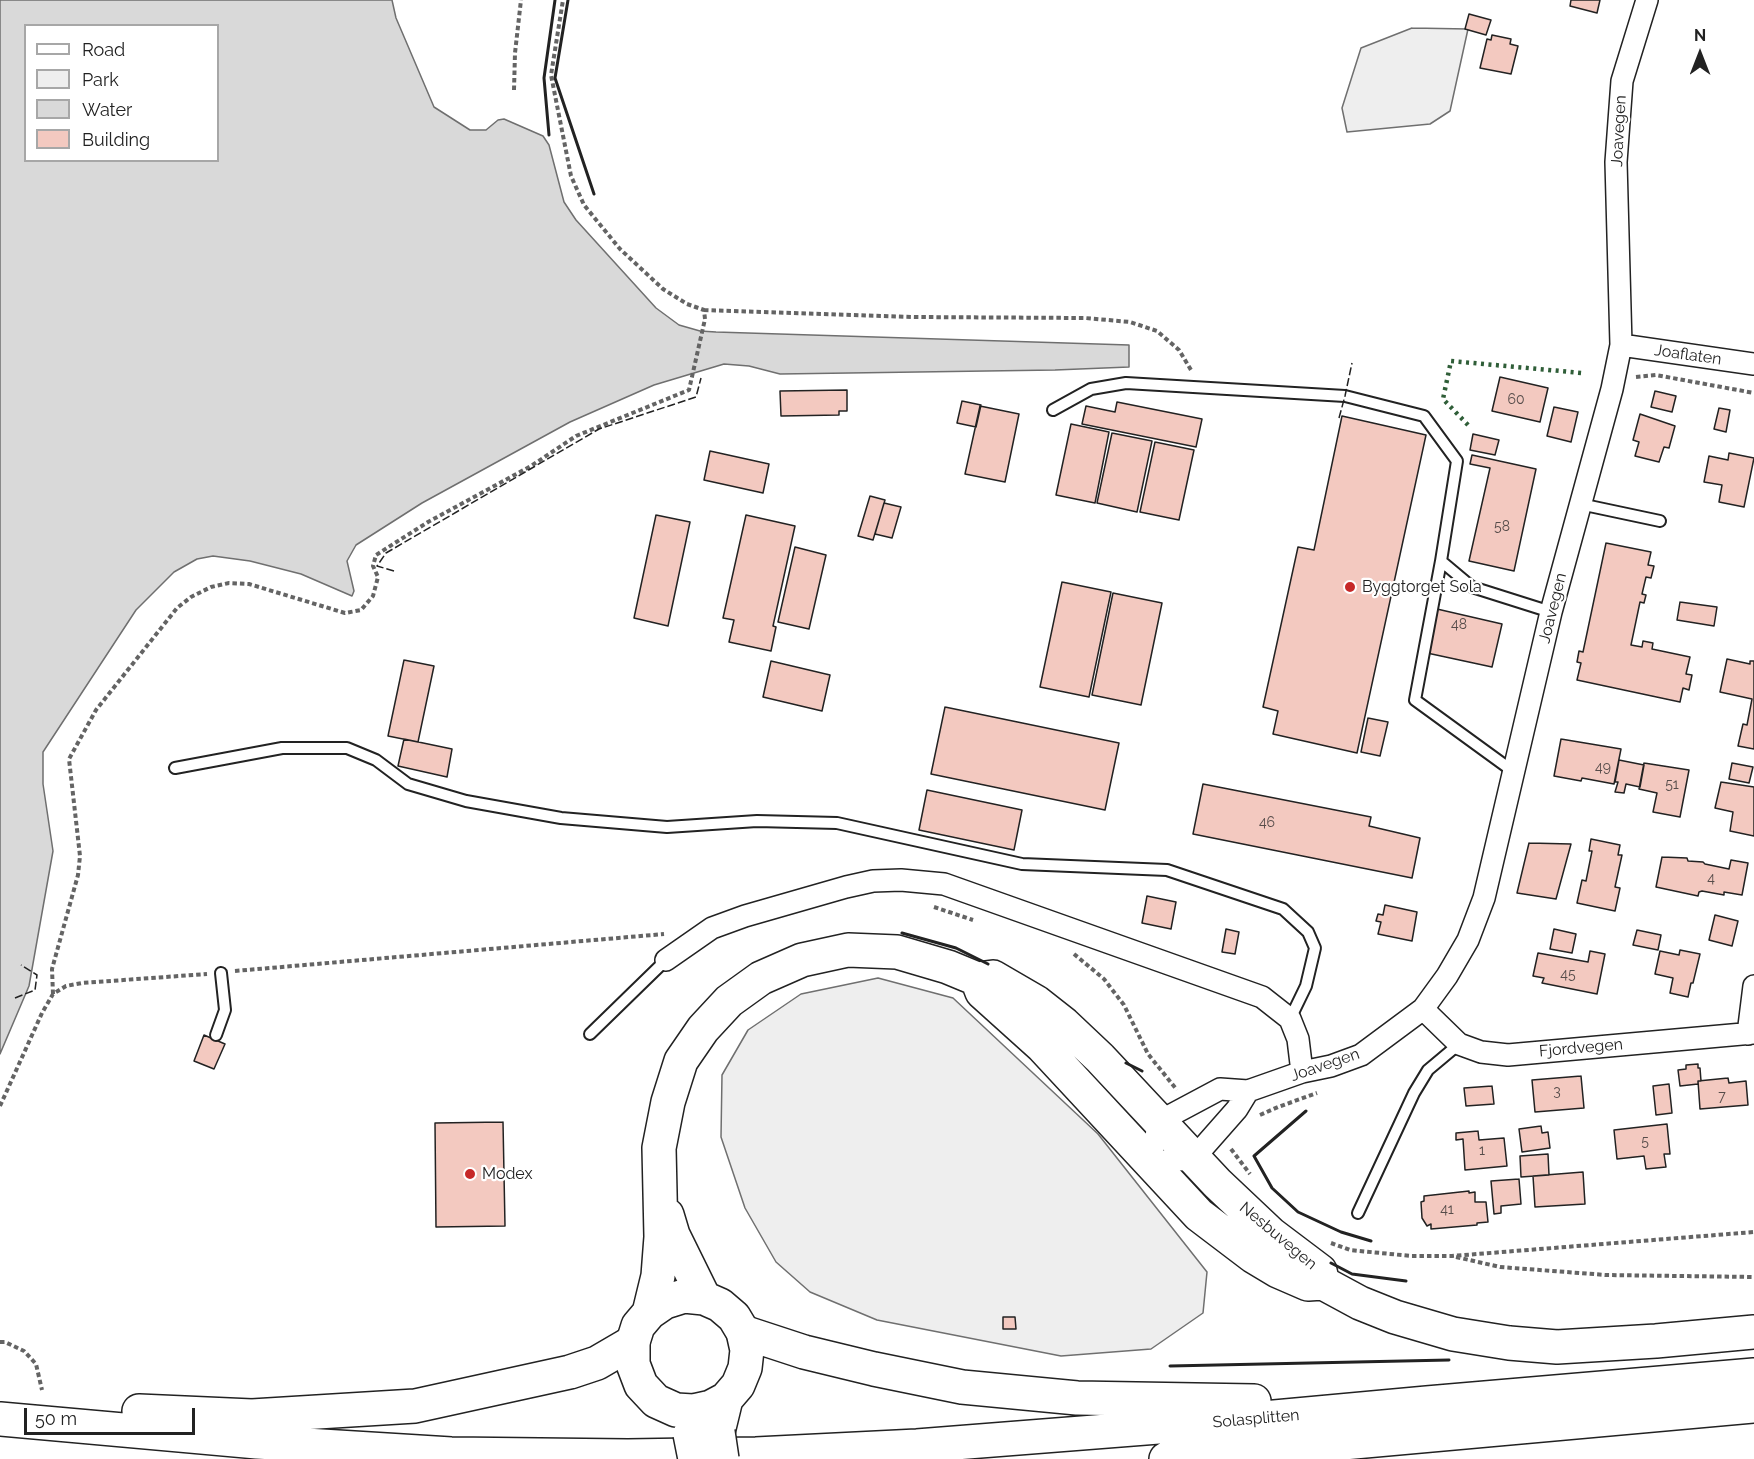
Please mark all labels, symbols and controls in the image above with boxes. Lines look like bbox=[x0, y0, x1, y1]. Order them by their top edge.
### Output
legend bbox=[24, 24, 219, 162]
north arrow bbox=[1670, 24, 1730, 84]
text: N bbox=[1694, 26, 1706, 45]
text: Road bbox=[82, 39, 125, 60]
text: Park bbox=[82, 69, 119, 90]
street label: Joavegen bbox=[1608, 95, 1630, 167]
text: Water bbox=[82, 99, 132, 120]
text: Building bbox=[82, 129, 150, 150]
street label: Joaflaten bbox=[1653, 341, 1723, 369]
house number: 60 bbox=[1507, 392, 1525, 408]
house number: 58 bbox=[1494, 519, 1510, 535]
street label: Joavegen bbox=[1535, 571, 1571, 645]
place label: Byggtorget Sola bbox=[1362, 577, 1482, 597]
marker: Byggtorget Sola bbox=[1343, 580, 1357, 594]
house number: 48 bbox=[1451, 617, 1467, 633]
house number: 49 bbox=[1595, 760, 1611, 776]
house number: 51 bbox=[1665, 777, 1679, 793]
house number: 46 bbox=[1259, 815, 1275, 831]
house number: 4 bbox=[1707, 871, 1715, 887]
house number: 45 bbox=[1560, 967, 1576, 983]
street label: Fjordvegen bbox=[1538, 1035, 1624, 1061]
street label: Joavegen bbox=[1288, 1044, 1362, 1086]
house number: 3 bbox=[1553, 1084, 1561, 1100]
house number: 7 bbox=[1718, 1089, 1726, 1105]
house number: 5 bbox=[1641, 1134, 1649, 1150]
house number: 1 bbox=[1479, 1143, 1485, 1159]
place label: Modex bbox=[482, 1164, 533, 1184]
marker: Modex bbox=[463, 1167, 477, 1181]
street label: Nesbuvegen bbox=[1235, 1198, 1321, 1274]
house number: 41 bbox=[1440, 1202, 1454, 1218]
scale bar bbox=[27, 1396, 198, 1434]
street label: Solasplitten bbox=[1212, 1406, 1300, 1432]
text: 50 m bbox=[35, 1408, 77, 1429]

